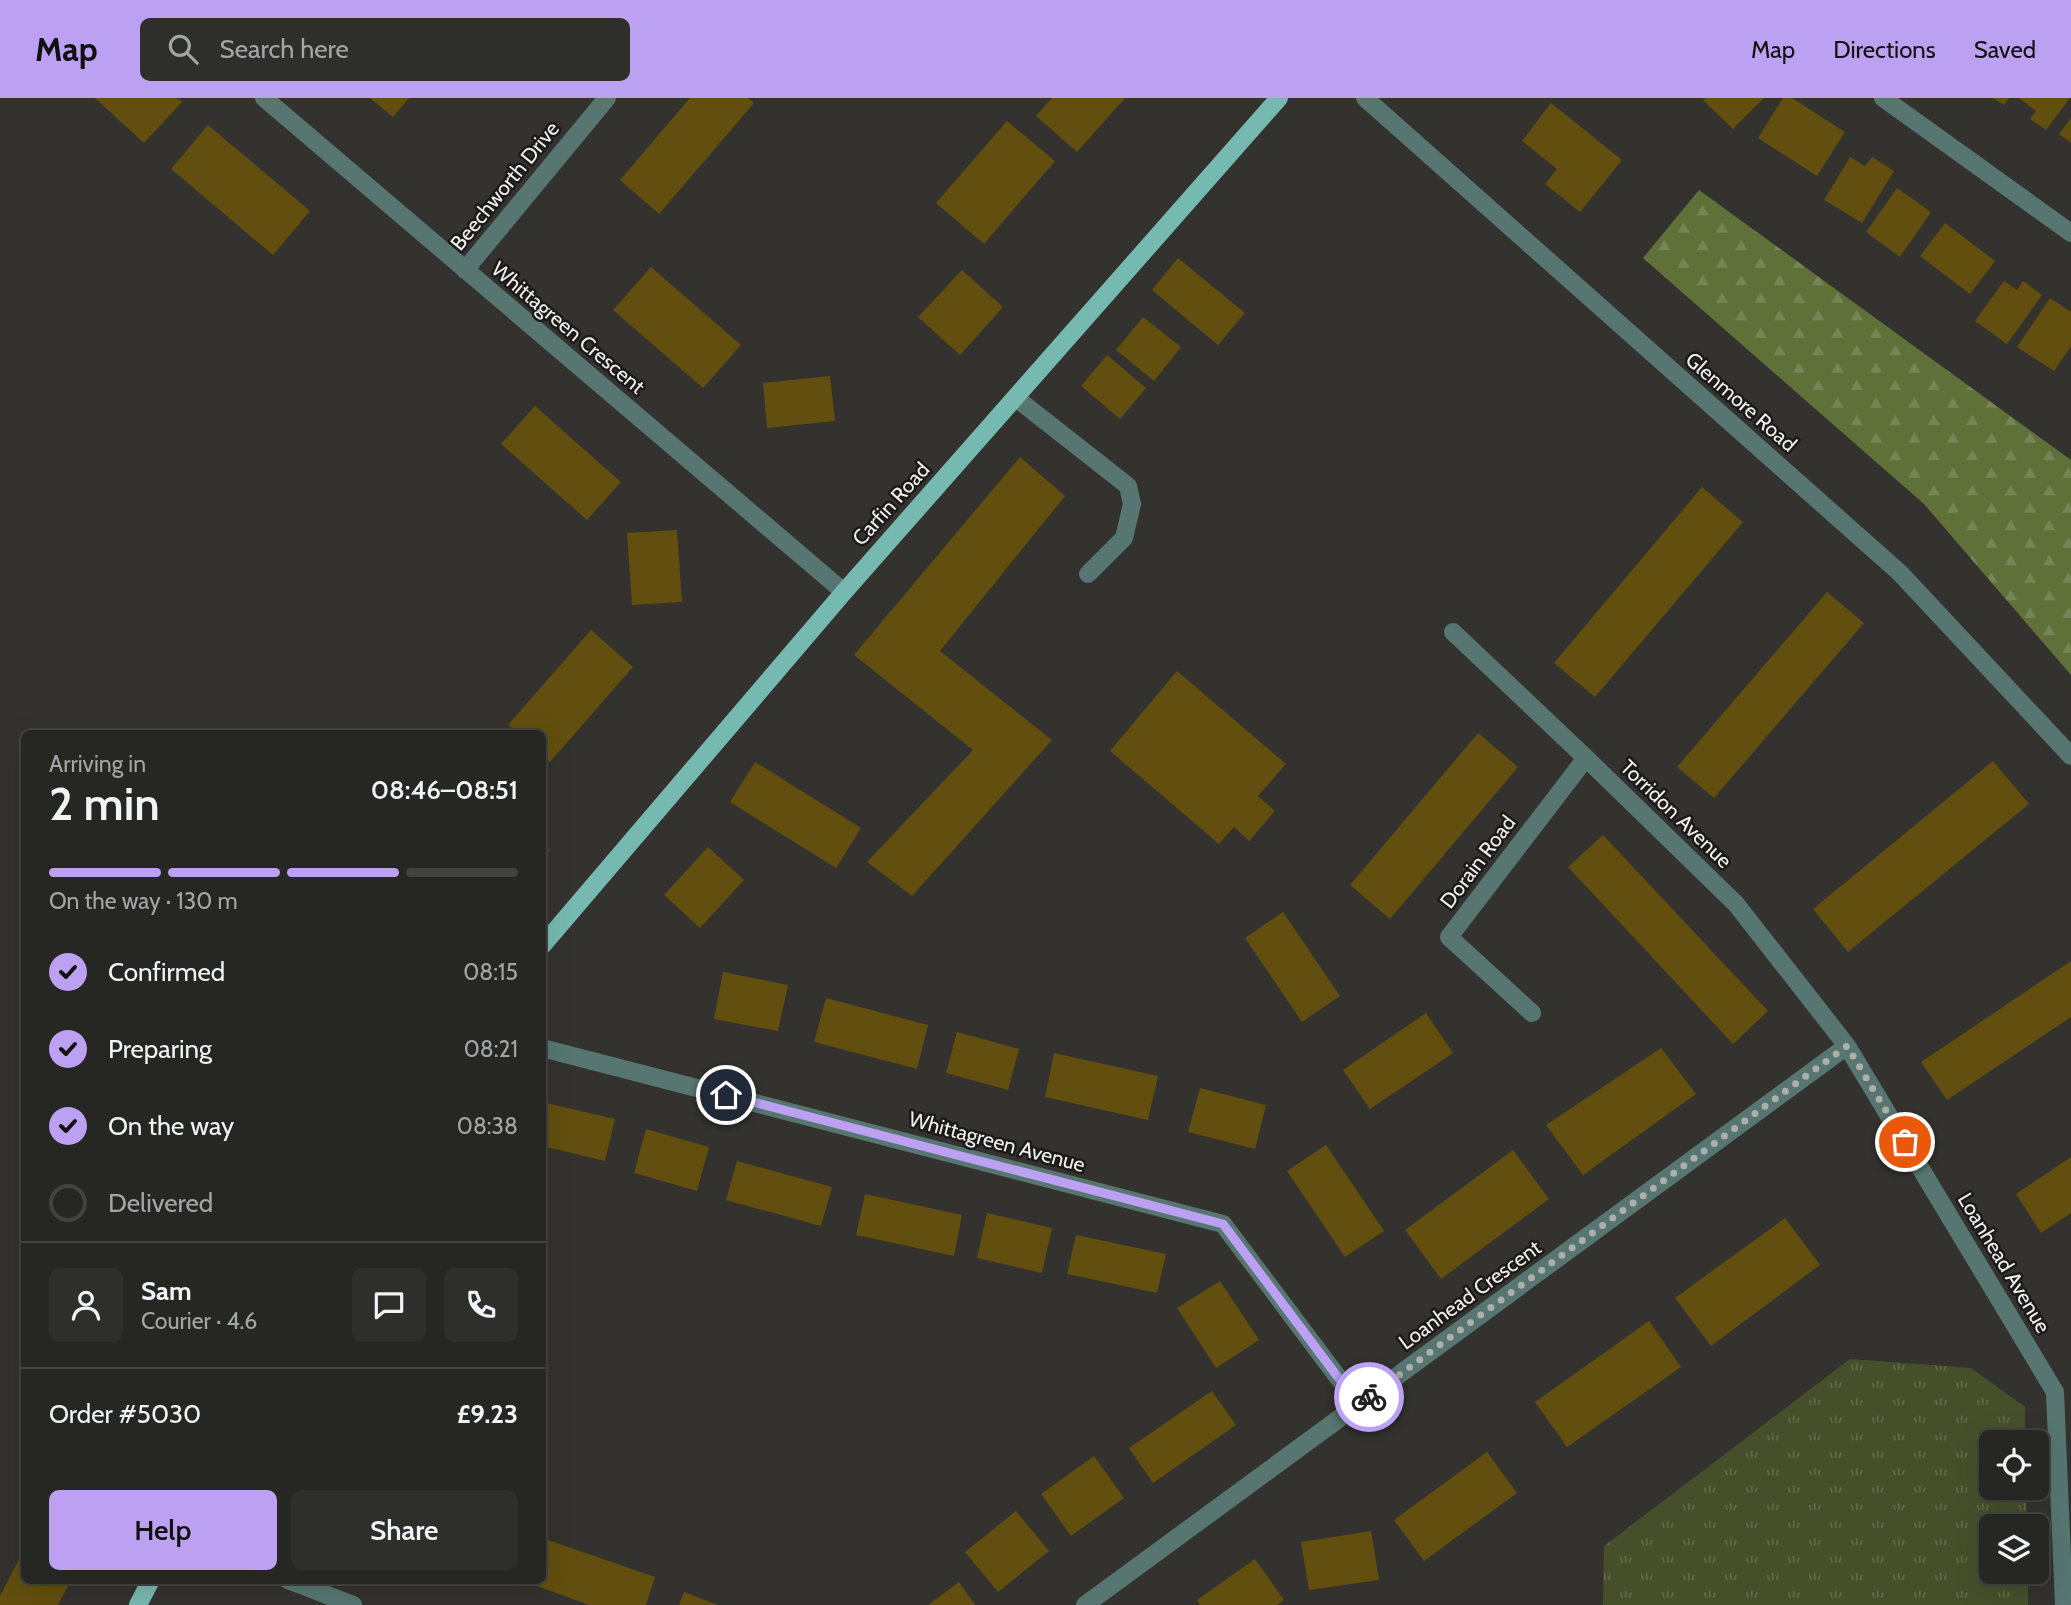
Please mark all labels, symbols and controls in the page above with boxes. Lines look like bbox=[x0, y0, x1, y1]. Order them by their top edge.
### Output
search box bbox=[140, 18, 630, 81]
text: Map bbox=[35, 29, 98, 69]
icon: search bbox=[164, 30, 202, 68]
text: Search here bbox=[220, 33, 349, 65]
text: Map bbox=[1751, 35, 1795, 64]
text: Directions bbox=[1833, 35, 1936, 64]
text: Saved bbox=[1974, 35, 2036, 64]
street label: Beechworth Drive bbox=[445, 116, 564, 255]
street label: Whittagreen Crescent bbox=[487, 256, 650, 399]
street label: Glenmore Road bbox=[1681, 347, 1802, 457]
street label: Carfin Road bbox=[847, 457, 934, 550]
text: Arriving in bbox=[49, 750, 146, 778]
street label: Torridon Avenue bbox=[1615, 754, 1737, 873]
text: 08:46–08:51 bbox=[371, 774, 518, 806]
text: 2 min bbox=[49, 776, 160, 832]
street label: Dorain Road bbox=[1435, 810, 1521, 913]
text: On the way · 130 m bbox=[49, 887, 238, 915]
icon: check bbox=[49, 953, 87, 991]
text: Confirmed bbox=[108, 956, 225, 988]
text: 08:15 bbox=[463, 958, 518, 986]
icon: check bbox=[49, 1030, 87, 1068]
text: Preparing bbox=[108, 1033, 212, 1065]
text: 08:21 bbox=[464, 1035, 518, 1063]
pin bbox=[696, 1065, 756, 1125]
icon: home bbox=[707, 1076, 745, 1114]
street label: Whittagreen Avenue bbox=[906, 1106, 1088, 1177]
icon: check bbox=[49, 1107, 87, 1145]
text: On the way bbox=[108, 1110, 234, 1142]
text: 08:38 bbox=[457, 1112, 518, 1140]
pin bbox=[1875, 1112, 1935, 1172]
icon: bag bbox=[1886, 1123, 1924, 1161]
text: Delivered bbox=[108, 1187, 213, 1219]
street label: Loanhead Avenue bbox=[1953, 1188, 2056, 1337]
street label: Loanhead Crescent bbox=[1394, 1235, 1546, 1355]
button: person bbox=[49, 1268, 123, 1342]
button: chat bbox=[352, 1268, 426, 1342]
button: phone bbox=[444, 1268, 518, 1342]
text: Sam bbox=[141, 1275, 192, 1307]
text: Courier · 4.6 bbox=[141, 1307, 257, 1335]
courier bbox=[1334, 1362, 1404, 1432]
icon: bike bbox=[1350, 1378, 1388, 1416]
text: Order #5030 bbox=[49, 1398, 201, 1430]
text: £9.23 bbox=[457, 1398, 518, 1430]
map controls bbox=[1979, 1430, 2049, 1584]
button: locate bbox=[1979, 1430, 2049, 1500]
button: Help bbox=[49, 1490, 277, 1570]
button: Share bbox=[291, 1490, 518, 1570]
button: layers bbox=[1979, 1514, 2049, 1584]

